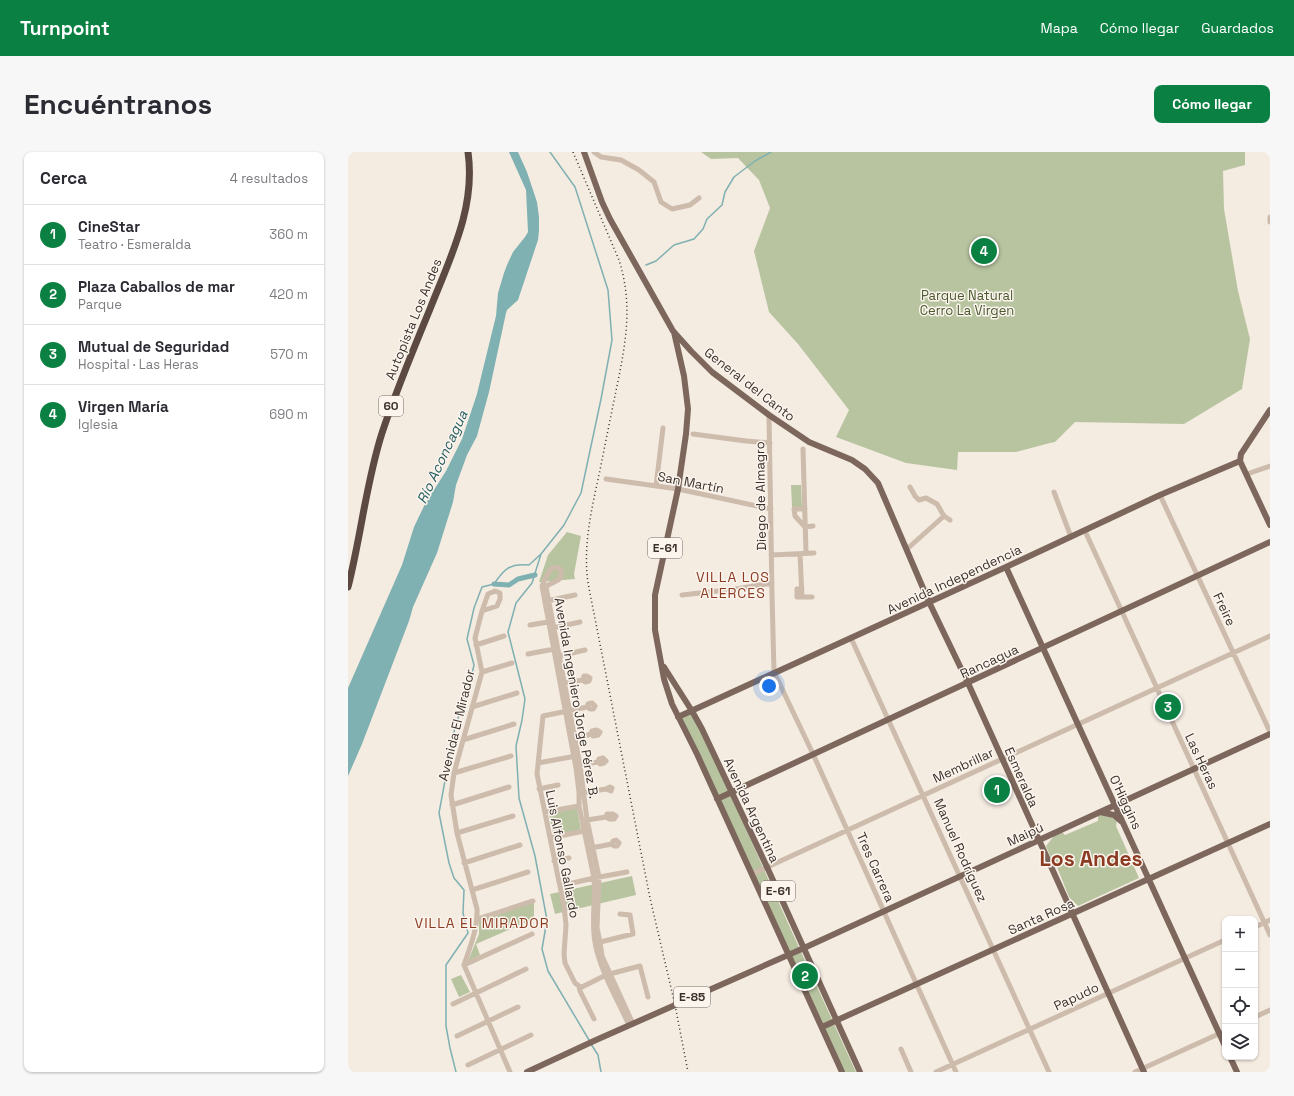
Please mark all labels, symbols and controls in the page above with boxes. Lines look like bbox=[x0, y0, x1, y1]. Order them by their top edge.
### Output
text: Turnpoint bbox=[20, 16, 110, 41]
text: Mapa bbox=[1041, 19, 1078, 37]
text: Cómo llegar bbox=[1100, 19, 1179, 37]
text: Guardados bbox=[1201, 19, 1274, 37]
button: Cómo llegar bbox=[1154, 85, 1270, 123]
text: Encuéntranos bbox=[24, 86, 212, 122]
text: Cerca bbox=[40, 167, 87, 189]
text: 4 resultados bbox=[230, 170, 308, 187]
text: CineStar bbox=[78, 217, 140, 236]
text: 1 bbox=[50, 226, 56, 243]
text: 360 m bbox=[269, 226, 308, 243]
text: Teatro · Esmeralda bbox=[78, 236, 191, 253]
pin: 4 bbox=[971, 236, 997, 266]
street label: Autopista Los Andes bbox=[381, 256, 446, 382]
text: Plaza Caballos de mar bbox=[78, 277, 235, 296]
text: 2 bbox=[49, 286, 57, 303]
text: 420 m bbox=[269, 286, 308, 303]
park label: Parque Natural Cerro La Virgen bbox=[920, 287, 1014, 319]
text: Parque bbox=[78, 296, 122, 313]
text: Mutual de Seguridad bbox=[78, 337, 229, 356]
street label: General del Canto bbox=[701, 344, 799, 425]
text: 3 bbox=[49, 346, 57, 363]
text: 570 m bbox=[270, 346, 308, 363]
text: Hospital · Las Heras bbox=[78, 356, 199, 373]
road number: 60 bbox=[379, 396, 403, 416]
text: Virgen María bbox=[78, 397, 169, 416]
text: 4 bbox=[49, 406, 57, 423]
text: 690 m bbox=[269, 406, 308, 423]
water label: Río Aconcagua bbox=[413, 407, 472, 506]
text: Iglesia bbox=[78, 416, 118, 433]
street label: Diego de Almagro bbox=[751, 441, 770, 551]
street label: San Martín bbox=[656, 468, 726, 497]
road number: E-61 bbox=[648, 538, 682, 558]
street label: Avenida Independencia bbox=[884, 541, 1025, 618]
district label: VILLA LOS ALERCES bbox=[696, 568, 770, 602]
street label: Freire bbox=[1209, 590, 1240, 629]
street label: Avenida Ingeniero Jorge Pérez B. bbox=[550, 596, 603, 800]
street label: Rancagua bbox=[957, 640, 1022, 682]
street label: Avenida El Mirador bbox=[434, 668, 479, 783]
your location bbox=[759, 676, 779, 696]
pin: 3 bbox=[1155, 692, 1181, 722]
street label: Las Heras bbox=[1181, 730, 1222, 792]
street label: Membrillar bbox=[930, 744, 996, 787]
street label: Esmeralda bbox=[1001, 744, 1043, 810]
street label: Avenida Argentina bbox=[720, 755, 784, 866]
street label: O'Higgins bbox=[1106, 772, 1146, 832]
pin: 1 bbox=[984, 775, 1010, 805]
street label: Luis Alfonso Gallardo bbox=[542, 789, 583, 920]
street label: Manuel Rodríguez bbox=[930, 796, 991, 905]
street label: Maipú bbox=[1004, 819, 1046, 850]
street label: Tres Carrera bbox=[853, 830, 899, 905]
district label: Los Andes bbox=[1039, 845, 1143, 872]
road number: E-61 bbox=[761, 881, 795, 901]
street label: Santa Rosa bbox=[1006, 894, 1077, 939]
district label: VILLA EL MIRADOR bbox=[414, 914, 550, 932]
map controls bbox=[1222, 916, 1258, 1060]
button: + bbox=[1222, 916, 1258, 952]
button: − bbox=[1222, 952, 1258, 988]
pin: 2 bbox=[792, 961, 818, 991]
street label: Papudo bbox=[1051, 979, 1101, 1014]
road number: E-85 bbox=[674, 987, 710, 1007]
button: locate bbox=[1222, 988, 1258, 1024]
button: layers bbox=[1222, 1024, 1258, 1060]

